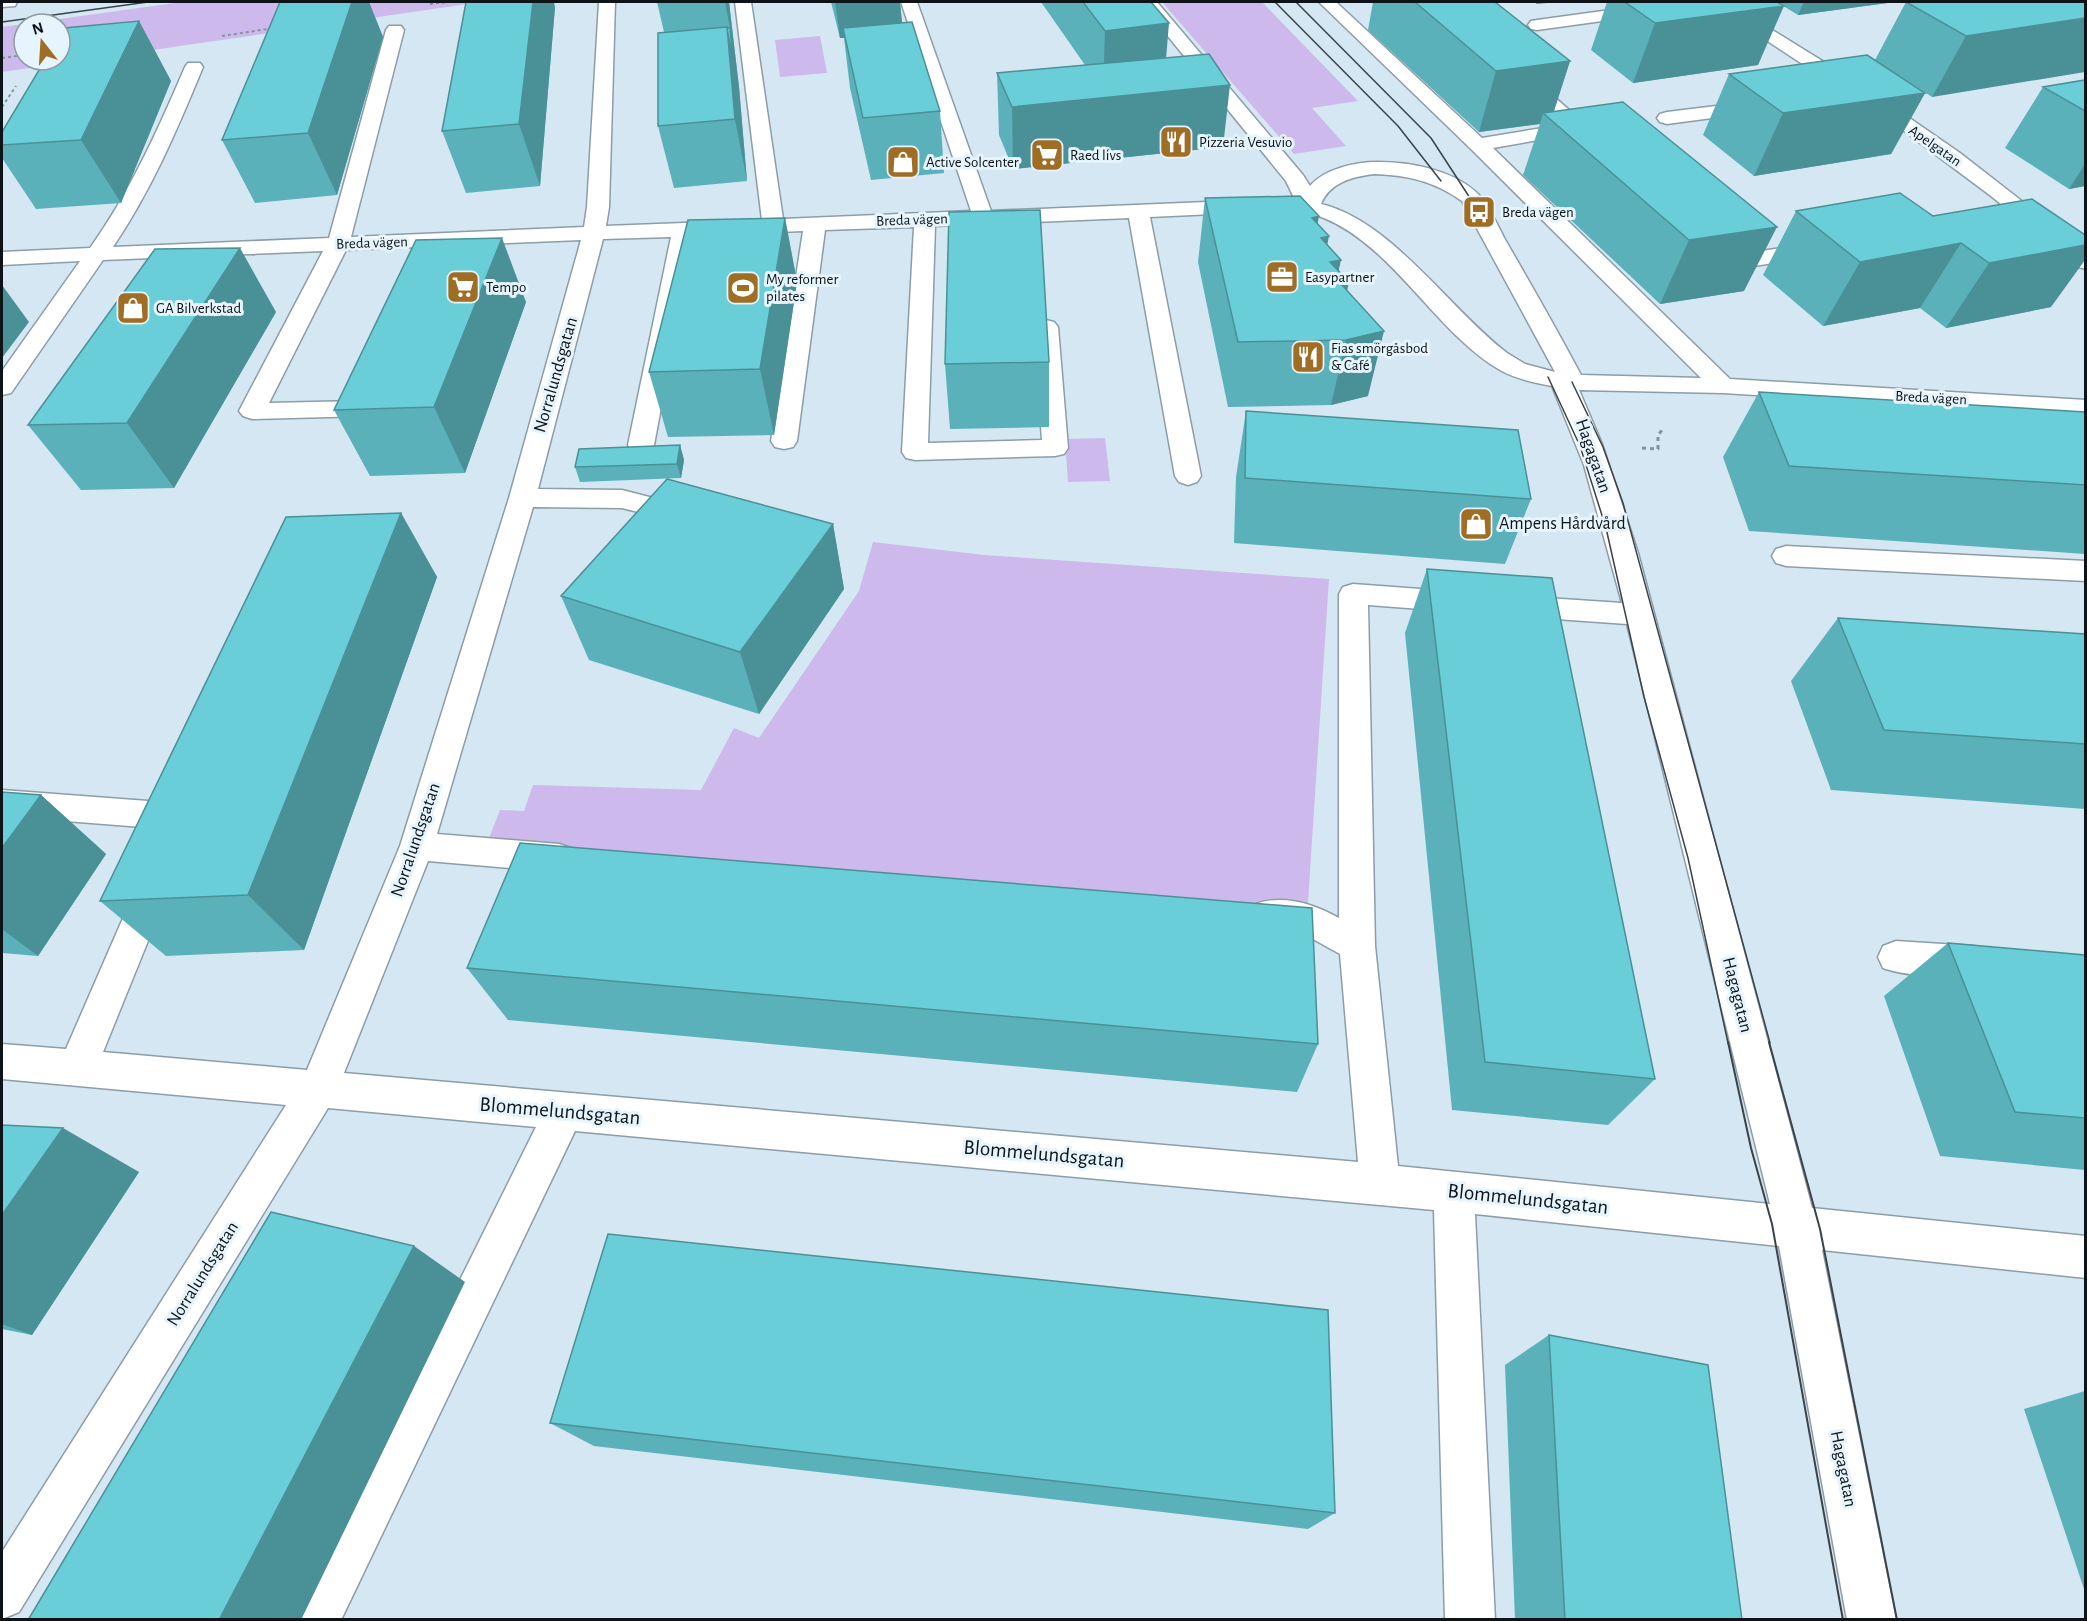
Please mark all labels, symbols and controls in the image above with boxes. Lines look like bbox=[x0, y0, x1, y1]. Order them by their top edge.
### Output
north arrow bbox=[12, 12, 72, 72]
text: N bbox=[30, 19, 46, 38]
street label: Apelgatan bbox=[1906, 123, 1964, 169]
restaurant icon: Pizzeria Vesuvio bbox=[1158, 124, 1194, 160]
place label: Pizzeria Vesuvio bbox=[1199, 135, 1292, 150]
supermarket icon: Raed livs bbox=[1029, 137, 1065, 173]
shop icon: Active Solcenter bbox=[885, 144, 921, 180]
place label: Raed livs bbox=[1070, 148, 1121, 163]
place label: Active Solcenter bbox=[926, 155, 1019, 170]
bus stop icon: Breda vägen bbox=[1461, 194, 1497, 230]
place label: Breda vägen bbox=[1502, 205, 1574, 220]
street label: Breda vägen bbox=[876, 211, 948, 229]
street label: Breda vägen bbox=[336, 234, 408, 252]
office icon: Easypartner bbox=[1264, 259, 1300, 295]
supermarket icon: Tempo bbox=[445, 269, 481, 305]
sports icon: My reformer pilates bbox=[725, 270, 761, 306]
place label: Easypartner bbox=[1305, 270, 1375, 285]
place label: My reformer pilates bbox=[766, 272, 838, 304]
place label: Tempo bbox=[486, 280, 526, 295]
shop icon: GA Bilverkstad bbox=[115, 290, 151, 326]
place label: GA Bilverkstad bbox=[156, 301, 242, 316]
street label: Norralundsgatan bbox=[531, 315, 581, 435]
restaurant icon: Fias smörgåsbod & Café bbox=[1290, 339, 1326, 375]
place label: Fias smörgåsbod & Café bbox=[1331, 341, 1428, 373]
street label: Breda vägen bbox=[1895, 389, 1967, 407]
street label: Hagagatan bbox=[1572, 417, 1614, 495]
shop icon: Ampens Hårdvård bbox=[1458, 506, 1494, 542]
place label: Ampens Hårdvård bbox=[1499, 515, 1626, 533]
street label: Norralundsgatan bbox=[388, 781, 444, 899]
street label: Hagagatan bbox=[1719, 955, 1755, 1035]
street label: Blommelundsgatan bbox=[479, 1094, 641, 1128]
street label: Blommelundsgatan bbox=[963, 1137, 1125, 1171]
street label: Blommelundsgatan bbox=[1447, 1180, 1609, 1218]
street label: Norralundsgatan bbox=[164, 1219, 242, 1329]
street label: Hagagatan bbox=[1827, 1429, 1859, 1509]

